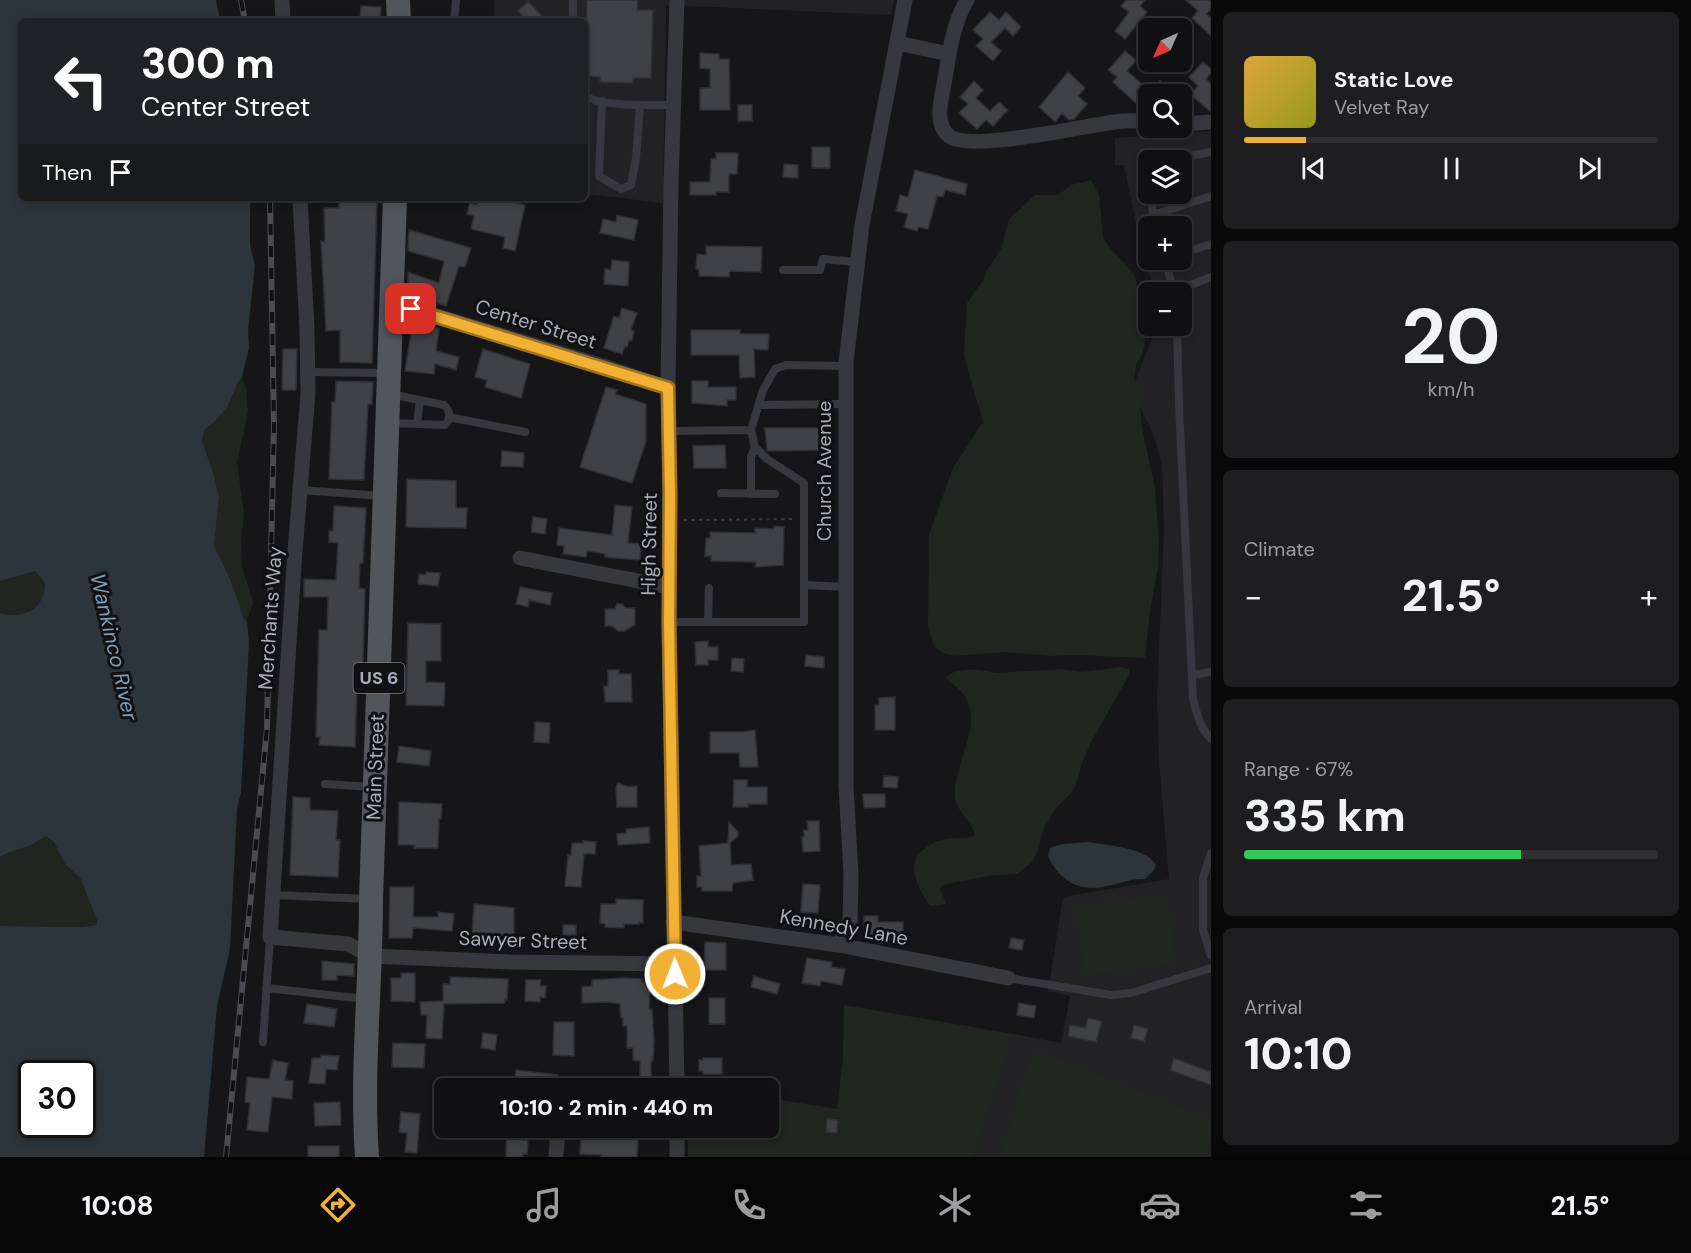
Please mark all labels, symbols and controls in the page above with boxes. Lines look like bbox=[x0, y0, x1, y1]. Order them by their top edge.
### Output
north arrow bbox=[1138, 18, 1192, 72]
map controls bbox=[1138, 18, 1192, 336]
text: 300 m bbox=[141, 36, 275, 91]
icon: left bbox=[42, 42, 120, 120]
text: Static Love bbox=[1334, 65, 1454, 94]
button: search bbox=[1138, 84, 1192, 138]
text: Center Street bbox=[141, 89, 310, 124]
text: Velvet Ray bbox=[1334, 94, 1429, 120]
button: layers bbox=[1138, 150, 1192, 204]
icon: previous bbox=[1297, 152, 1330, 185]
icon: pause bbox=[1435, 152, 1468, 185]
icon: next bbox=[1573, 152, 1606, 185]
icon: arrive bbox=[104, 156, 137, 189]
text: Then bbox=[42, 158, 92, 187]
button: + bbox=[1138, 216, 1192, 270]
button: − bbox=[1138, 282, 1192, 336]
pin bbox=[385, 283, 436, 334]
text: 20 bbox=[1401, 286, 1501, 387]
icon: arrive bbox=[394, 292, 427, 325]
street label: Center Street bbox=[472, 293, 600, 355]
text: km/h bbox=[1427, 376, 1475, 402]
street label: Church Avenue bbox=[811, 401, 837, 541]
street label: High Street bbox=[635, 492, 663, 596]
text: Climate bbox=[1244, 536, 1315, 562]
street label: Merchants Way bbox=[252, 545, 288, 691]
text: 21.5° bbox=[1402, 566, 1500, 625]
water label: Wankinco River bbox=[83, 571, 145, 724]
text: − bbox=[1244, 575, 1262, 618]
text: + bbox=[1640, 575, 1658, 618]
road number: US 6 bbox=[354, 663, 404, 693]
street label: Main Street bbox=[360, 713, 390, 820]
text: Range · 67% bbox=[1244, 756, 1353, 782]
text: 335 km bbox=[1244, 786, 1406, 845]
street label: Kennedy Lane bbox=[778, 903, 910, 951]
street label: Sawyer Street bbox=[458, 925, 588, 955]
position arrow bbox=[643, 942, 707, 1006]
text: Arrival bbox=[1244, 994, 1302, 1020]
text: 10:10 bbox=[1244, 1024, 1352, 1083]
speed limit sign: 30 bbox=[18, 1060, 96, 1138]
text: 10:10 · 2 min · 440 m bbox=[500, 1093, 713, 1122]
icon: directions bbox=[317, 1184, 359, 1226]
icon: music bbox=[523, 1184, 565, 1226]
icon: phone bbox=[728, 1184, 770, 1226]
icon: climate bbox=[934, 1184, 976, 1226]
icon: car bbox=[1139, 1184, 1181, 1226]
icon: filters bbox=[1345, 1184, 1387, 1226]
text: 10:08 bbox=[82, 1188, 154, 1223]
text: 21.5° bbox=[1550, 1188, 1609, 1223]

